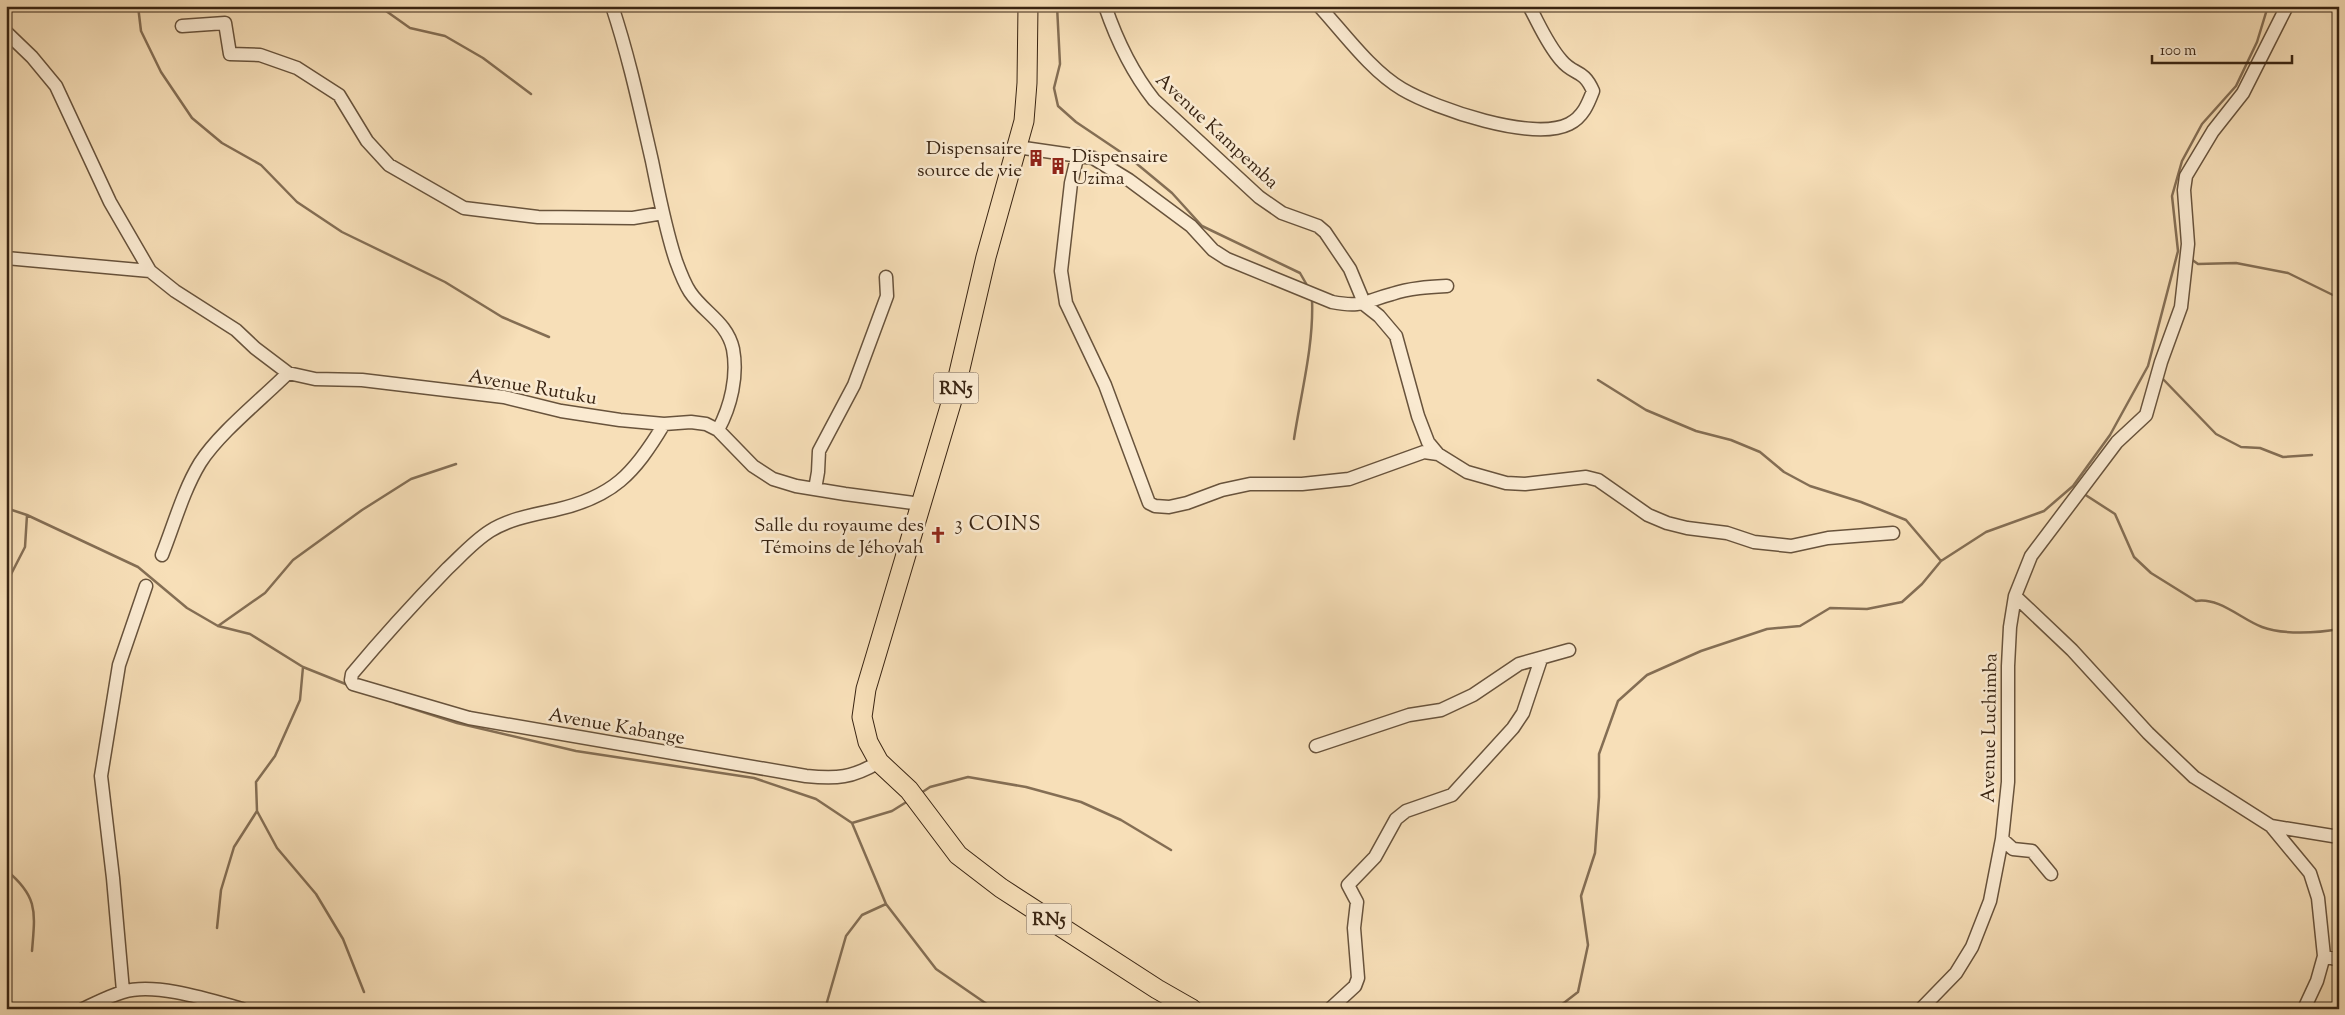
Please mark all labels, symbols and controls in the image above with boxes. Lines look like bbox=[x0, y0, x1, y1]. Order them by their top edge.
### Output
scale bar bbox=[2152, 32, 2292, 64]
text: 100 m bbox=[2160, 41, 2197, 62]
street label: Avenue Kampemba bbox=[1149, 68, 1284, 196]
place label: Dispensaire source de vie bbox=[917, 136, 1022, 185]
place label: Dispensaire Uzima bbox=[1072, 144, 1168, 193]
building icon: Dispensaire source de vie bbox=[1026, 148, 1046, 168]
building icon: Dispensaire Uzima bbox=[1048, 156, 1068, 176]
street label: Avenue Rutuku bbox=[466, 364, 599, 413]
road number: RN5 bbox=[934, 372, 978, 403]
district label: 3 COINS bbox=[955, 511, 1041, 540]
place label: Salle du royaume des Témoins de Jéhovah bbox=[754, 513, 924, 562]
church icon: Salle du royaume des Témoins de Jéhovah bbox=[928, 525, 948, 545]
street label: Avenue Luchimba bbox=[1976, 653, 2005, 803]
street label: Avenue Kabange bbox=[546, 702, 687, 753]
road number: RN5 bbox=[1026, 904, 1072, 934]

